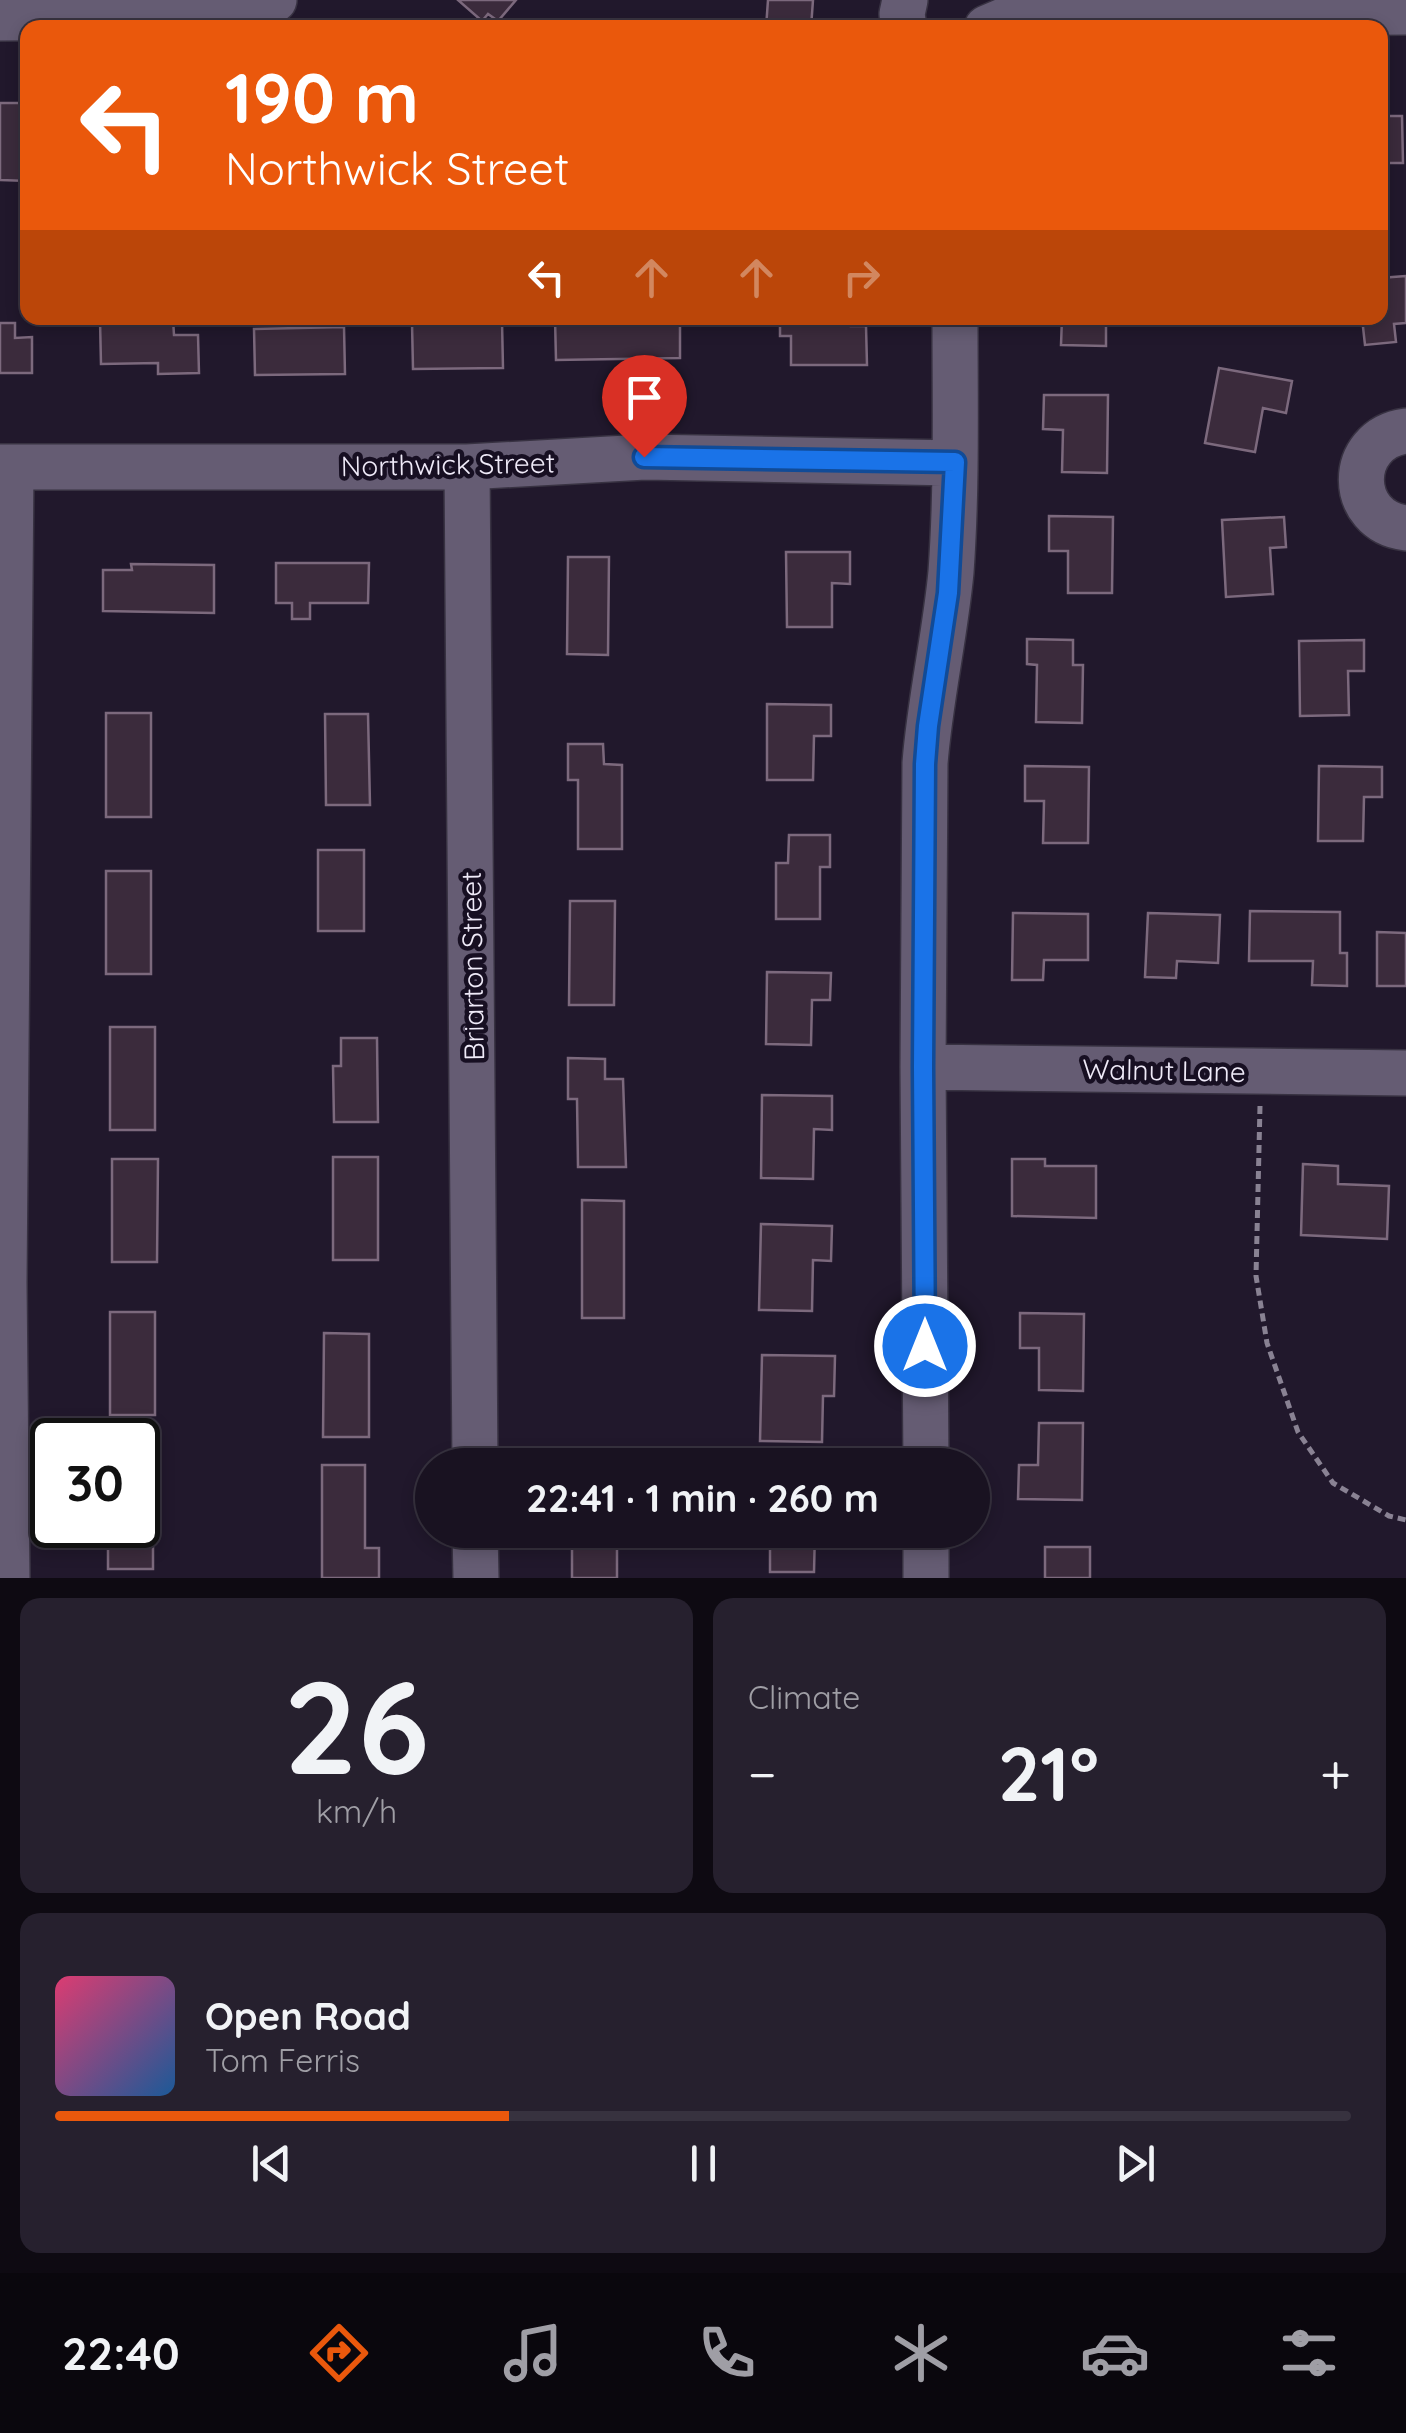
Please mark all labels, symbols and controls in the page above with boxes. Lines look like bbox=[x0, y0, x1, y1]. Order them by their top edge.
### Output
text: 190 m bbox=[225, 53, 419, 141]
icon: left bbox=[60, 60, 190, 190]
text: Northwick Street bbox=[225, 140, 569, 196]
icon: left bbox=[519, 250, 574, 305]
icon: ahead bbox=[624, 250, 679, 305]
icon: ahead bbox=[729, 250, 784, 305]
icon: right bbox=[834, 250, 889, 305]
pin bbox=[602, 355, 687, 458]
icon: arrive bbox=[617, 370, 672, 425]
street label: Northwick Street bbox=[341, 445, 555, 483]
street label: Briarton Street bbox=[453, 871, 491, 1061]
street label: Walnut Lane bbox=[1082, 1051, 1246, 1089]
position arrow bbox=[873, 1294, 977, 1398]
speed limit sign: 30 bbox=[30, 1418, 160, 1548]
text: 22:41 · 1 min · 260 m bbox=[526, 1474, 879, 1522]
text: 26 bbox=[284, 1644, 429, 1807]
text: Climate bbox=[748, 1677, 860, 1717]
text: 21° bbox=[998, 1726, 1099, 1820]
text: − bbox=[748, 1739, 777, 1808]
text: + bbox=[1320, 1739, 1351, 1808]
text: km/h bbox=[316, 1791, 397, 1831]
text: Open Road bbox=[205, 1992, 411, 2040]
text: Tom Ferris bbox=[205, 2040, 360, 2080]
icon: previous bbox=[244, 2136, 299, 2191]
icon: pause bbox=[676, 2136, 731, 2191]
icon: next bbox=[1108, 2136, 1163, 2191]
icon: directions bbox=[304, 2318, 374, 2388]
icon: music bbox=[498, 2318, 568, 2388]
icon: phone bbox=[692, 2318, 762, 2388]
icon: climate bbox=[886, 2318, 956, 2388]
icon: car bbox=[1080, 2318, 1150, 2388]
icon: filters bbox=[1274, 2318, 1344, 2388]
text: 22:40 bbox=[62, 2325, 180, 2381]

